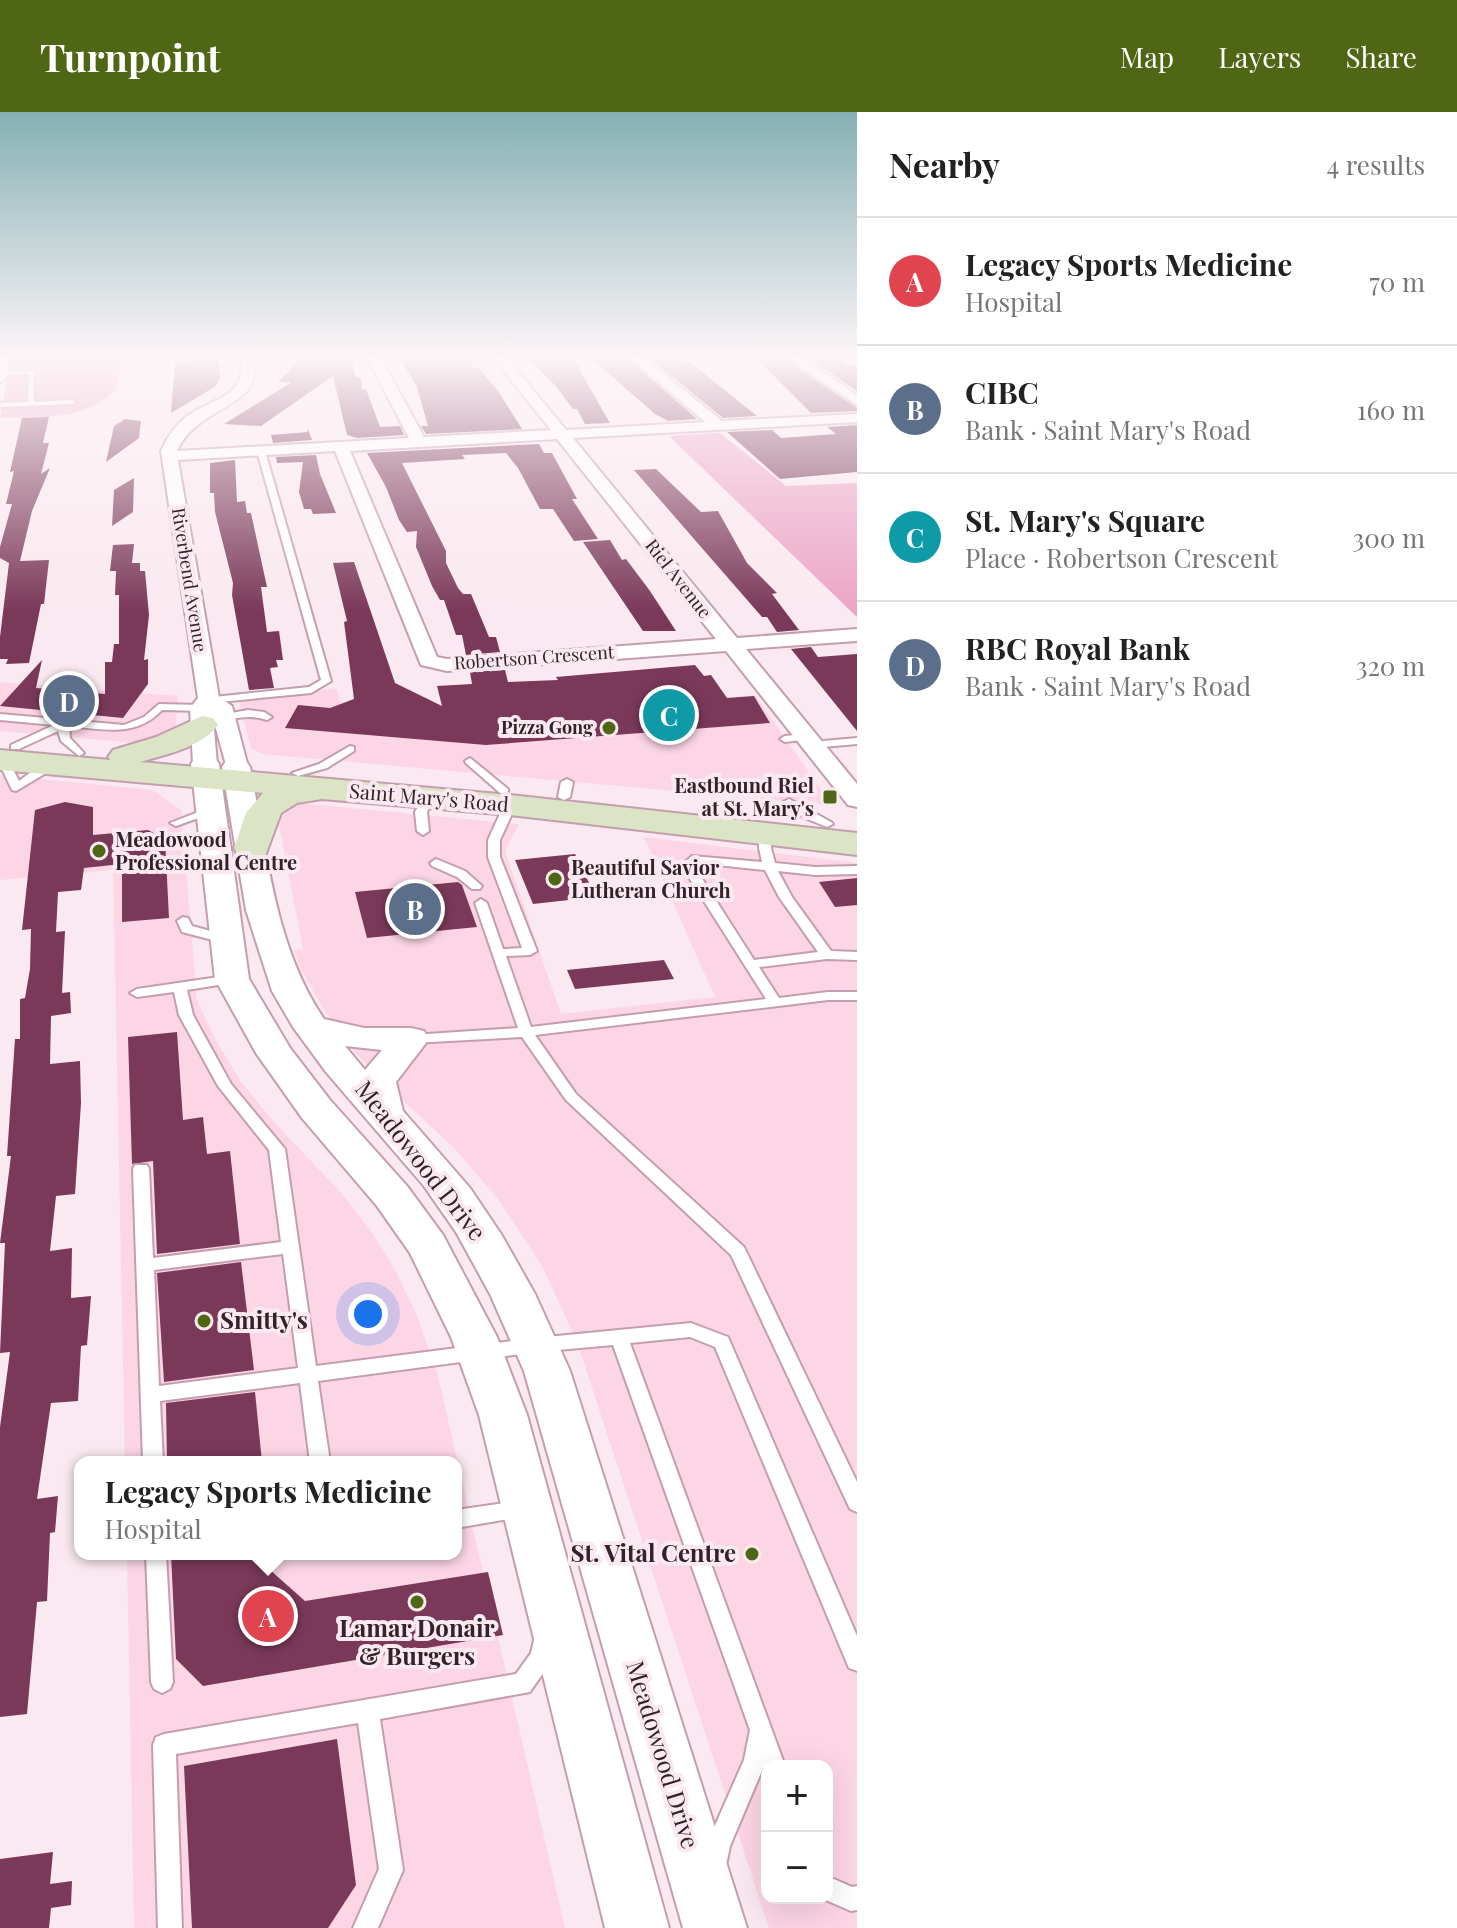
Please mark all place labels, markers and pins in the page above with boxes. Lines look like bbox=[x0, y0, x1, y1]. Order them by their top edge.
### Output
pin: D bbox=[43, 671, 95, 731]
pin: C bbox=[643, 685, 695, 745]
place label: Pizza Gong bbox=[501, 715, 593, 739]
marker: Pizza Gong bbox=[600, 719, 618, 737]
place label: Eastbound Riel at St. Mary's bbox=[674, 771, 814, 821]
marker: Eastbound Riel at St. Mary's bbox=[821, 788, 839, 806]
place label: Meadowood Professional Centre bbox=[115, 825, 297, 875]
marker: Meadowood Professional Centre bbox=[90, 842, 108, 860]
place label: Beautiful Savior Lutheran Church bbox=[571, 853, 731, 903]
marker: Beautiful Savior Lutheran Church bbox=[546, 870, 564, 888]
pin: B bbox=[389, 879, 441, 939]
place label: Smitty's bbox=[220, 1303, 308, 1335]
marker: Smitty's bbox=[195, 1312, 213, 1330]
place label: St. Vital Centre bbox=[571, 1536, 736, 1568]
marker: St. Vital Centre bbox=[743, 1545, 761, 1563]
pin: A bbox=[242, 1586, 294, 1646]
marker: Lamar Donair & Burgers bbox=[408, 1593, 426, 1611]
place label: Lamar Donair & Burgers bbox=[339, 1611, 496, 1671]

